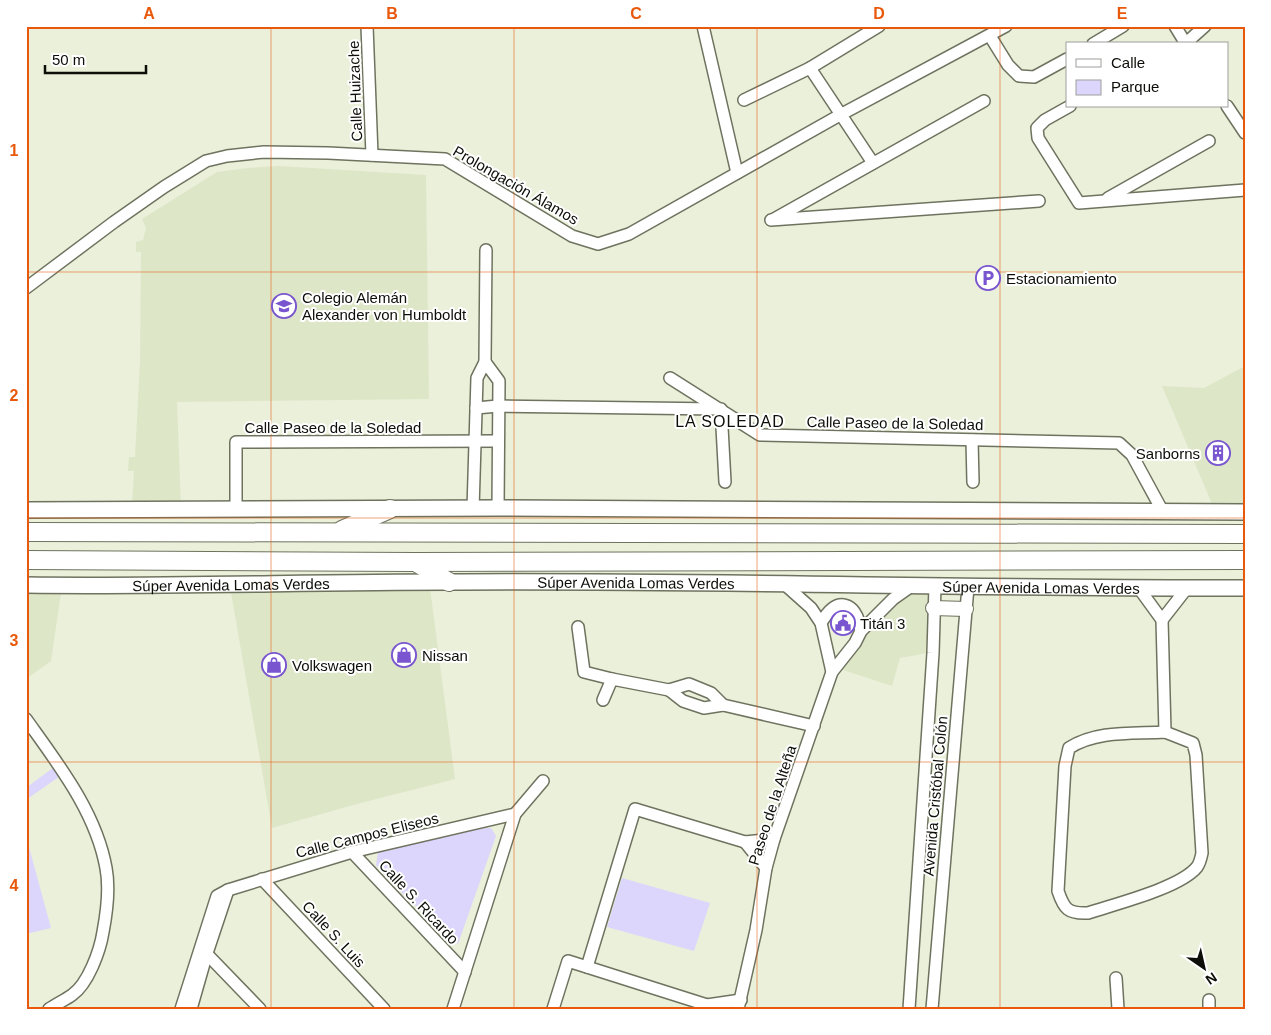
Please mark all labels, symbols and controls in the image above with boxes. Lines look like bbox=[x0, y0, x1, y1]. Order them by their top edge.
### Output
text: A bbox=[143, 5, 155, 22]
text: B bbox=[386, 5, 398, 22]
text: C bbox=[630, 5, 642, 22]
text: D bbox=[873, 5, 885, 22]
text: E bbox=[1117, 5, 1128, 22]
street label: Calle Huizache bbox=[345, 40, 365, 142]
scale bar bbox=[45, 42, 146, 74]
legend bbox=[1066, 42, 1228, 108]
text: 50 m bbox=[52, 51, 85, 68]
text: Calle bbox=[1111, 54, 1145, 71]
text: Parque bbox=[1111, 78, 1159, 95]
text: 1 bbox=[10, 142, 19, 159]
street label: Prolongación Álamos bbox=[450, 142, 582, 228]
parking icon: Estacionamiento bbox=[975, 265, 1001, 291]
place label: Estacionamiento bbox=[1006, 270, 1117, 287]
place label: Colegio Alemán Alexander von Humboldt bbox=[302, 289, 467, 323]
school or university icon: Colegio Alemán Alexander von Humboldt bbox=[271, 293, 297, 319]
text: 2 bbox=[10, 387, 19, 404]
district label: LA SOLEDAD bbox=[675, 413, 785, 430]
street label: Calle Paseo de la Soledad bbox=[806, 413, 984, 433]
street label: Calle Paseo de la Soledad bbox=[245, 419, 421, 436]
building icon: Sanborns bbox=[1205, 440, 1231, 466]
place label: Sanborns bbox=[1136, 445, 1200, 462]
street label: Súper Avenida Lomas Verdes bbox=[537, 573, 735, 592]
street label: Súper Avenida Lomas Verdes bbox=[132, 574, 330, 594]
street label: Súper Avenida Lomas Verdes bbox=[942, 577, 1140, 596]
public building icon: Titán 3 bbox=[830, 610, 856, 636]
place label: Titán 3 bbox=[860, 615, 905, 632]
text: 3 bbox=[10, 632, 19, 649]
shop icon: Nissan bbox=[391, 642, 417, 668]
place label: Nissan bbox=[422, 647, 468, 664]
shop icon: Volkswagen bbox=[261, 652, 287, 678]
place label: Volkswagen bbox=[292, 657, 372, 674]
street label: Avenida Cristóbal Colón bbox=[920, 715, 950, 877]
street label: Paseo de la Alteña bbox=[745, 742, 800, 867]
street label: Calle Campos Eliseos bbox=[294, 809, 440, 861]
street label: Calle S. Ricardo bbox=[376, 857, 462, 947]
text: 4 bbox=[10, 877, 19, 894]
street label: Calle S. Luis bbox=[299, 897, 369, 971]
north arrow bbox=[1178, 942, 1228, 992]
text: N bbox=[1203, 969, 1220, 988]

